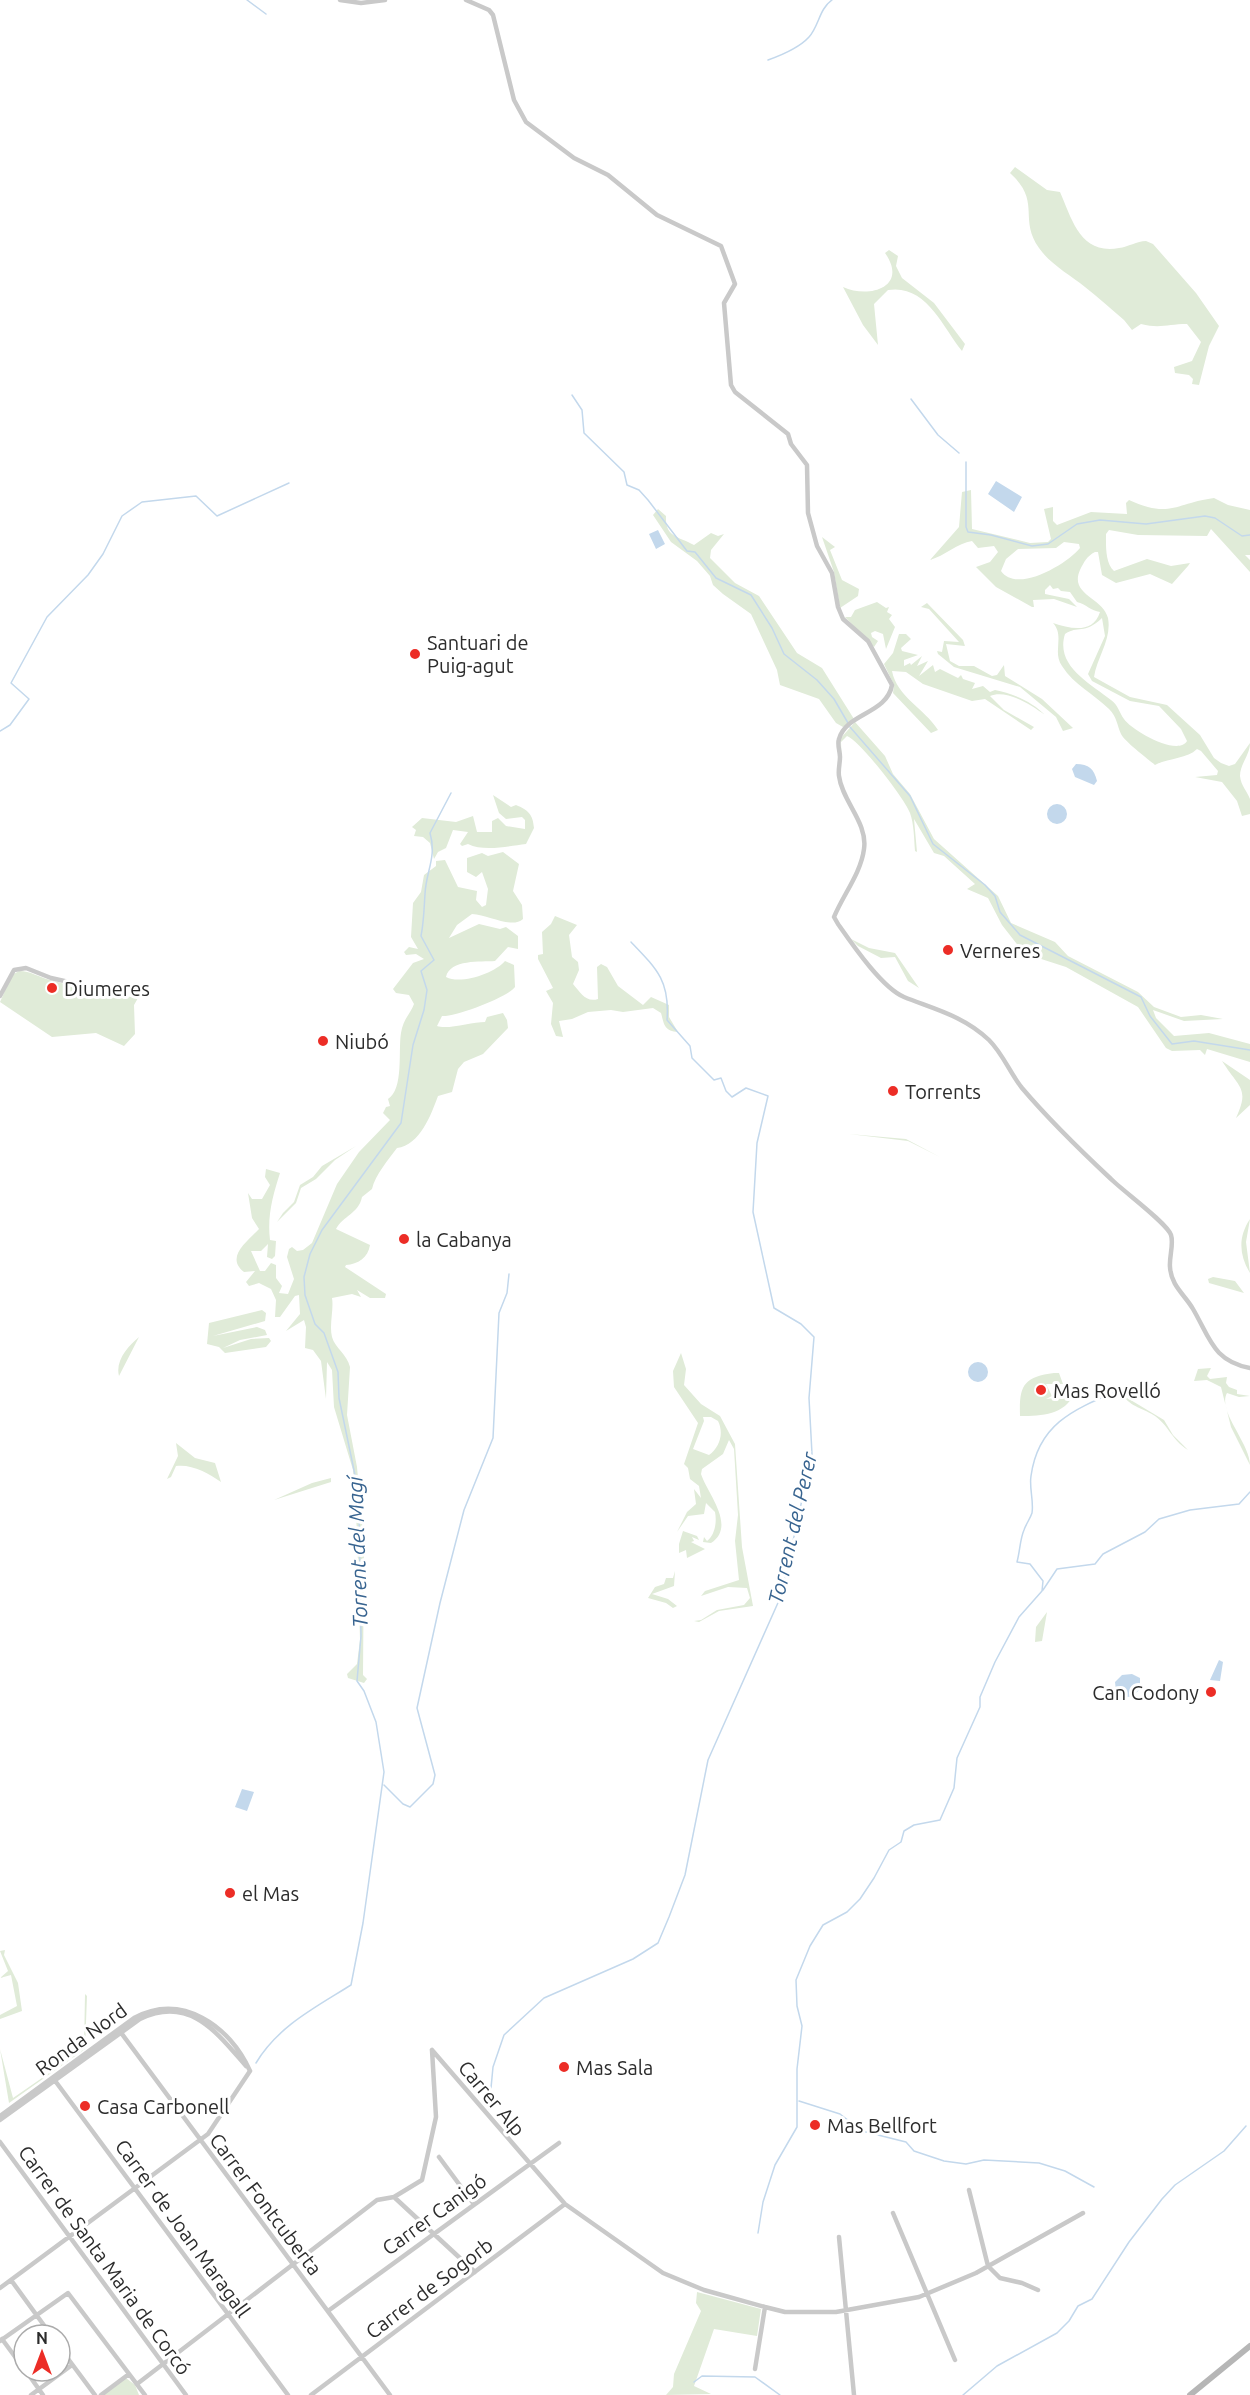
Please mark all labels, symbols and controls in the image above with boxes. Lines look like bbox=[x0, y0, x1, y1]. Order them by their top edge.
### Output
place label: Santuari de Puig-agut bbox=[427, 631, 529, 677]
marker: Santuari de Puig-agut bbox=[408, 647, 422, 661]
place label: Verneres bbox=[960, 939, 1040, 962]
marker: Verneres bbox=[941, 943, 955, 957]
place label: Diumeres bbox=[64, 977, 150, 1000]
marker: Diumeres bbox=[45, 981, 59, 995]
place label: Niubó bbox=[335, 1030, 389, 1053]
marker: Niubó bbox=[316, 1034, 330, 1048]
place label: Torrents bbox=[905, 1080, 981, 1103]
marker: Torrents bbox=[886, 1084, 900, 1098]
place label: la Cabanya bbox=[416, 1228, 512, 1251]
marker: la Cabanya bbox=[397, 1232, 411, 1246]
place label: Mas Rovelló bbox=[1053, 1379, 1161, 1402]
marker: Mas Rovelló bbox=[1034, 1383, 1048, 1397]
water label: Torrent del Perer bbox=[763, 1449, 821, 1606]
water label: Torrent del Magí bbox=[342, 1473, 372, 1628]
place label: Can Codony bbox=[1092, 1681, 1199, 1704]
marker: Can Codony bbox=[1204, 1685, 1218, 1699]
place label: el Mas bbox=[242, 1882, 299, 1905]
marker: el Mas bbox=[223, 1886, 237, 1900]
street label: Ronda Nord bbox=[31, 1998, 131, 2080]
street label: Carrer Alp bbox=[454, 2056, 530, 2140]
place label: Mas Sala bbox=[576, 2056, 653, 2079]
marker: Mas Sala bbox=[557, 2060, 571, 2074]
place label: Casa Carbonell bbox=[97, 2095, 230, 2118]
marker: Casa Carbonell bbox=[78, 2099, 92, 2113]
place label: Mas Bellfort bbox=[827, 2114, 937, 2137]
marker: Mas Bellfort bbox=[808, 2118, 822, 2132]
street label: Carrer Fontcuberta bbox=[205, 2129, 327, 2279]
street label: Carrer de Joan Maragall bbox=[111, 2135, 255, 2321]
street label: Carrer de Santa Maria de Corcó bbox=[14, 2141, 196, 2379]
street label: Carrer Canigó bbox=[378, 2169, 490, 2259]
street label: Carrer de Sogorb bbox=[361, 2233, 497, 2343]
north arrow bbox=[12, 2323, 72, 2383]
text: N bbox=[36, 2329, 48, 2347]

